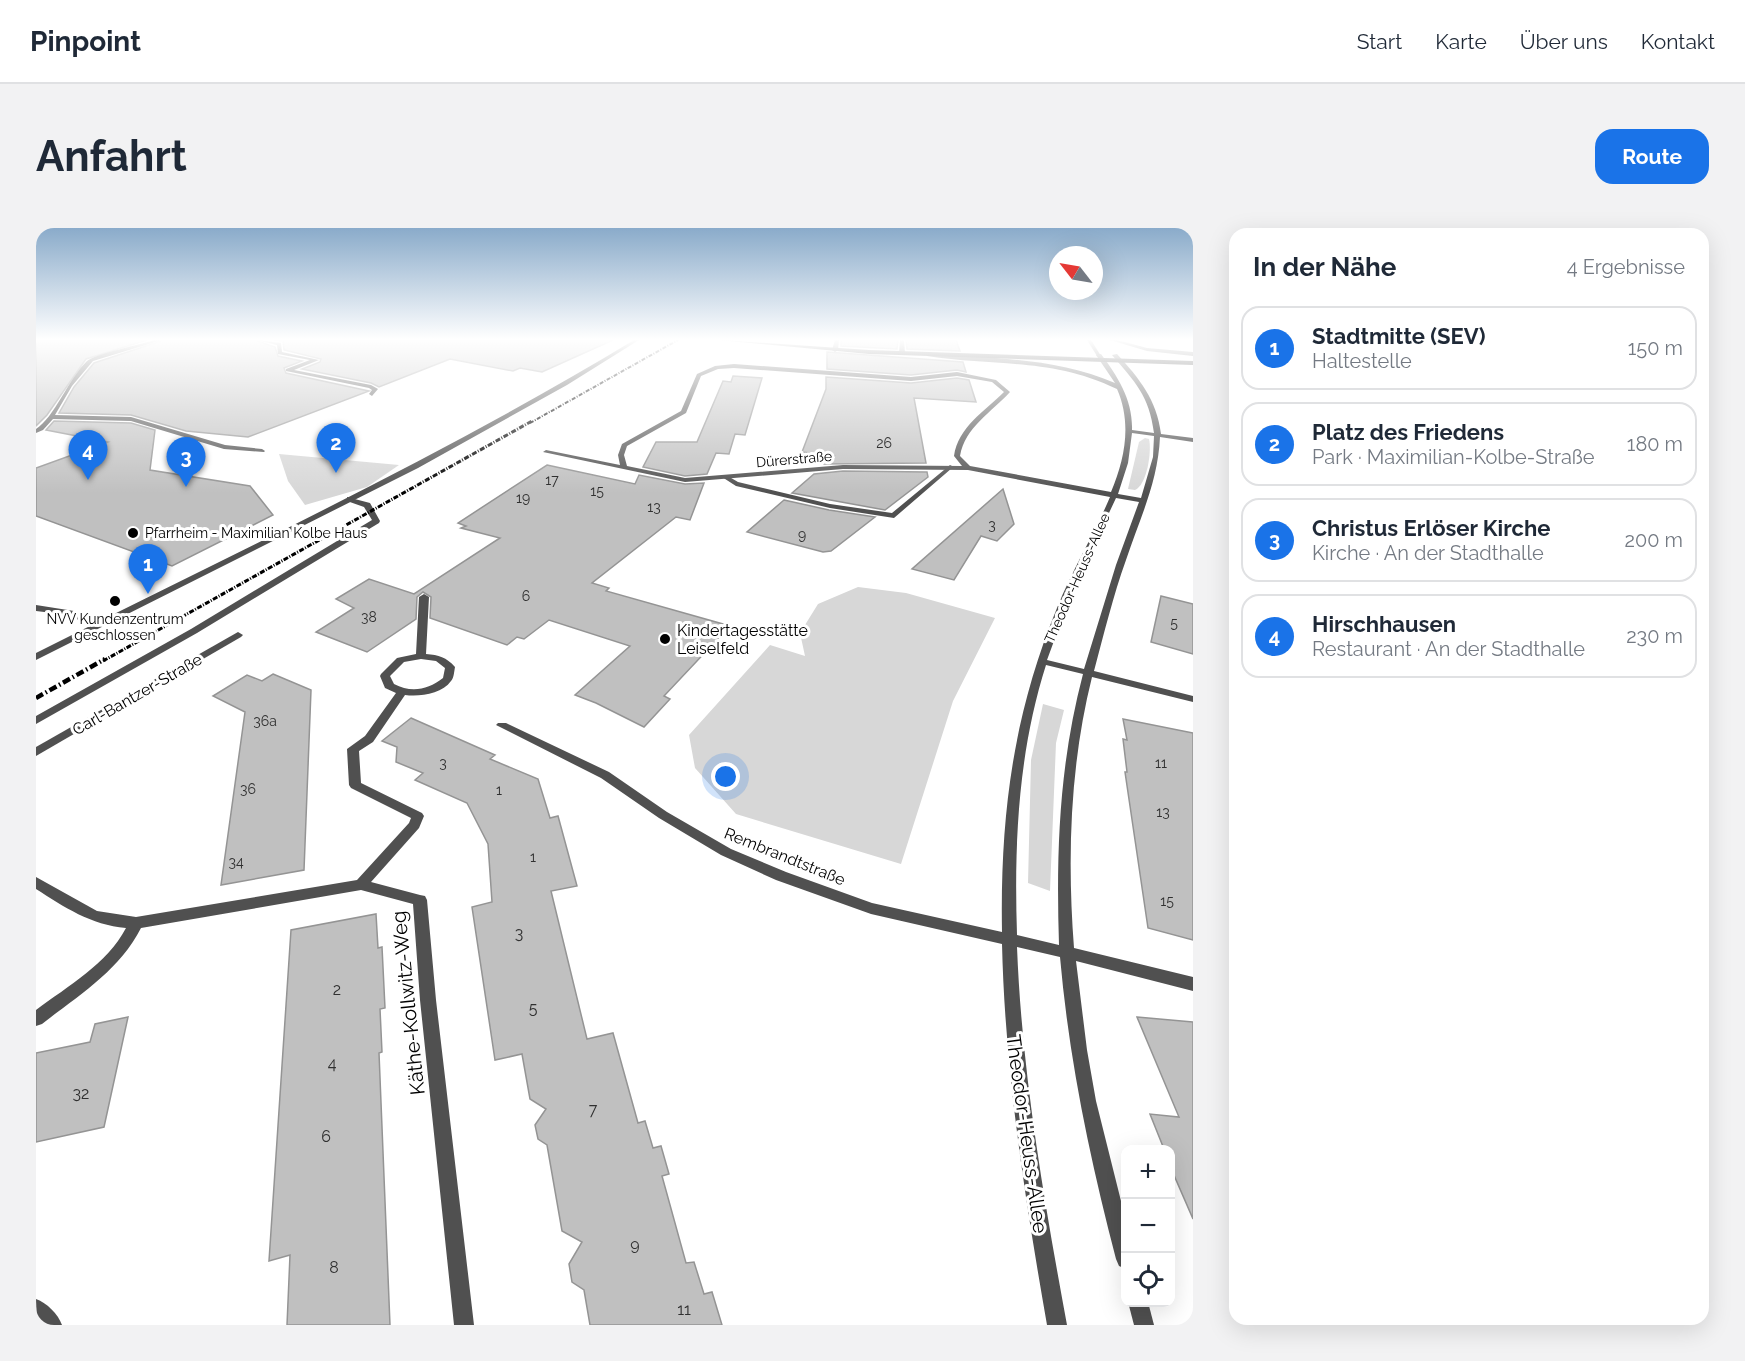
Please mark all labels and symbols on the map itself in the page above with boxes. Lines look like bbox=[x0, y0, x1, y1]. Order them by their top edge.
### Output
north arrow bbox=[1049, 246, 1103, 300]
pin: 2 bbox=[316, 424, 356, 473]
pin: 4 bbox=[68, 430, 108, 480]
house number: 26 bbox=[876, 435, 892, 451]
pin: 3 bbox=[166, 438, 206, 487]
street label: Dürerstraße bbox=[755, 448, 833, 470]
house number: 17 bbox=[545, 472, 559, 488]
house number: 15 bbox=[590, 483, 604, 499]
house number: 19 bbox=[516, 490, 530, 506]
house number: 13 bbox=[647, 499, 661, 515]
street label: Theodor-Heuss-Allee bbox=[1041, 511, 1113, 645]
house number: 3 bbox=[988, 517, 996, 533]
place label: Pfarrheim - Maximilian Kolbe Haus bbox=[145, 525, 368, 541]
marker: Pfarrheim - Maximilian Kolbe Haus bbox=[126, 526, 140, 540]
house number: 9 bbox=[798, 527, 806, 543]
pin: 1 bbox=[128, 544, 168, 594]
house number: 6 bbox=[522, 588, 530, 604]
marker: NVV Kundenzentrum geschlossen bbox=[108, 594, 122, 608]
house number: 38 bbox=[361, 609, 377, 625]
place label: NVV Kundenzentrum geschlossen bbox=[46, 611, 184, 643]
house number: 5 bbox=[1170, 615, 1178, 631]
place label: Kindertagesstätte Leiselfeld bbox=[677, 621, 808, 658]
marker: Kindertagesstätte Leiselfeld bbox=[658, 632, 672, 646]
street label: Carl-Bantzer-Straße bbox=[69, 650, 205, 739]
house number: 36a bbox=[253, 713, 277, 729]
house number: 3 bbox=[439, 755, 447, 771]
house number: 11 bbox=[1155, 755, 1167, 771]
your location bbox=[711, 762, 740, 791]
house number: 36 bbox=[240, 781, 256, 797]
house number: 1 bbox=[496, 782, 502, 798]
house number: 13 bbox=[1156, 804, 1170, 820]
street label: Rembrandtstraße bbox=[722, 824, 848, 889]
house number: 1 bbox=[530, 849, 536, 865]
house number: 34 bbox=[228, 854, 244, 870]
house number: 15 bbox=[1160, 893, 1174, 909]
street label: Käthe-Kollwitz-Weg bbox=[386, 910, 430, 1096]
house number: 3 bbox=[515, 924, 523, 943]
house number: 2 bbox=[333, 980, 341, 999]
house number: 5 bbox=[529, 999, 538, 1018]
street label: Theodor-Heuss-Allee bbox=[1001, 1033, 1053, 1235]
house number: 4 bbox=[328, 1054, 337, 1073]
house number: 32 bbox=[73, 1084, 89, 1103]
house number: 7 bbox=[589, 1100, 598, 1119]
house number: 6 bbox=[321, 1127, 331, 1146]
house number: 9 bbox=[630, 1235, 640, 1254]
house number: 8 bbox=[329, 1258, 339, 1277]
house number: 11 bbox=[677, 1300, 691, 1319]

